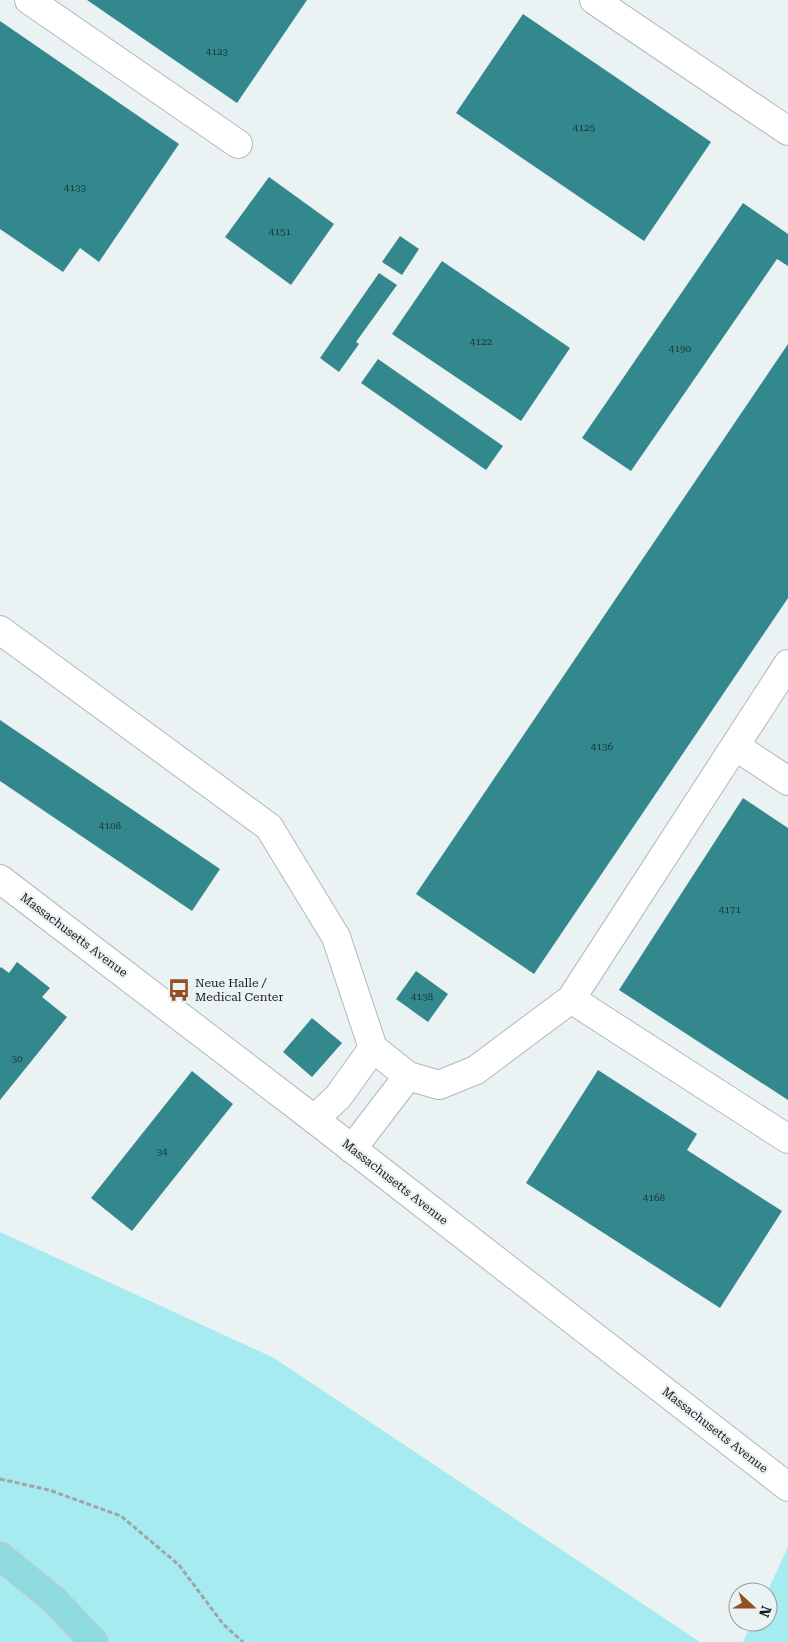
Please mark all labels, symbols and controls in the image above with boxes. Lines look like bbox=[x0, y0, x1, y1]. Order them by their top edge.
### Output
house number: 4123 bbox=[206, 46, 229, 57]
house number: 4125 bbox=[573, 122, 596, 133]
house number: 4133 bbox=[64, 182, 87, 193]
house number: 4151 bbox=[269, 226, 292, 237]
house number: 4122 bbox=[470, 336, 493, 347]
house number: 4190 bbox=[669, 343, 692, 354]
house number: 4136 bbox=[591, 741, 614, 752]
house number: 4108 bbox=[99, 820, 122, 831]
street label: Massachusetts Avenue bbox=[18, 890, 131, 980]
house number: 4171 bbox=[719, 904, 742, 915]
place label: Neue Halle / Medical Center bbox=[195, 976, 283, 1004]
bus stop icon: Neue Halle / Medical Center bbox=[166, 977, 192, 1003]
house number: 4138 bbox=[411, 991, 434, 1002]
house number: 30 bbox=[11, 1053, 23, 1064]
street label: Massachusetts Avenue bbox=[339, 1136, 451, 1228]
house number: 34 bbox=[156, 1146, 168, 1157]
house number: 4168 bbox=[643, 1192, 666, 1203]
street label: Massachusetts Avenue bbox=[659, 1384, 771, 1476]
north arrow bbox=[728, 1582, 778, 1632]
text: N bbox=[756, 1604, 775, 1620]

